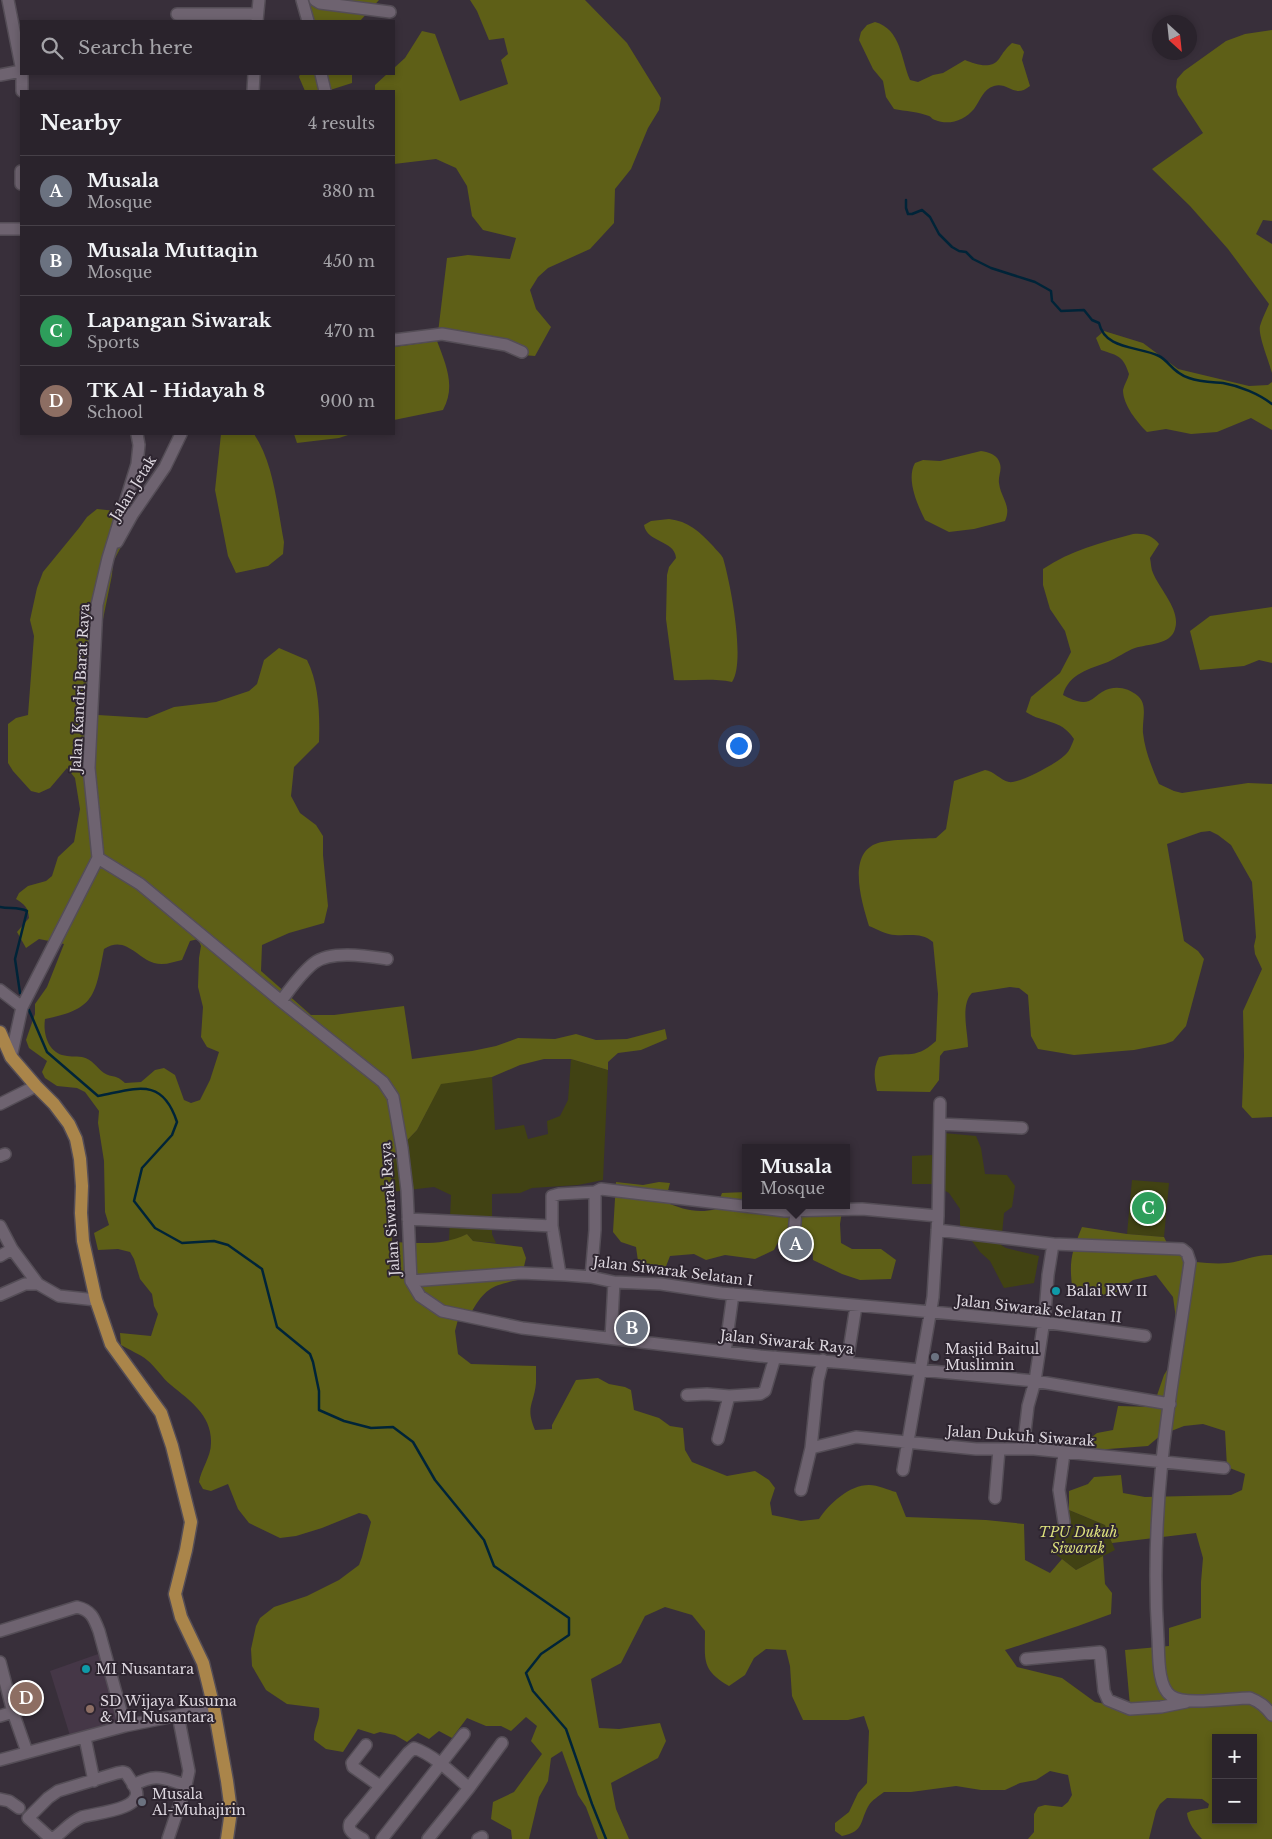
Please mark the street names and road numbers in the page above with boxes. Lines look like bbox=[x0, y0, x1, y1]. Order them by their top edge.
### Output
street label: Jalan Jetak bbox=[105, 452, 160, 526]
street label: Jalan Kandri Barat Raya bbox=[66, 603, 93, 775]
street label: Jalan Siwarak Raya bbox=[376, 1141, 404, 1278]
street label: Jalan Siwarak Selatan I bbox=[590, 1252, 754, 1290]
street label: Jalan Siwarak Selatan II bbox=[953, 1291, 1123, 1327]
street label: Jalan Siwarak Raya bbox=[717, 1326, 855, 1358]
street label: Jalan Dukuh Siwarak bbox=[944, 1422, 1096, 1450]

